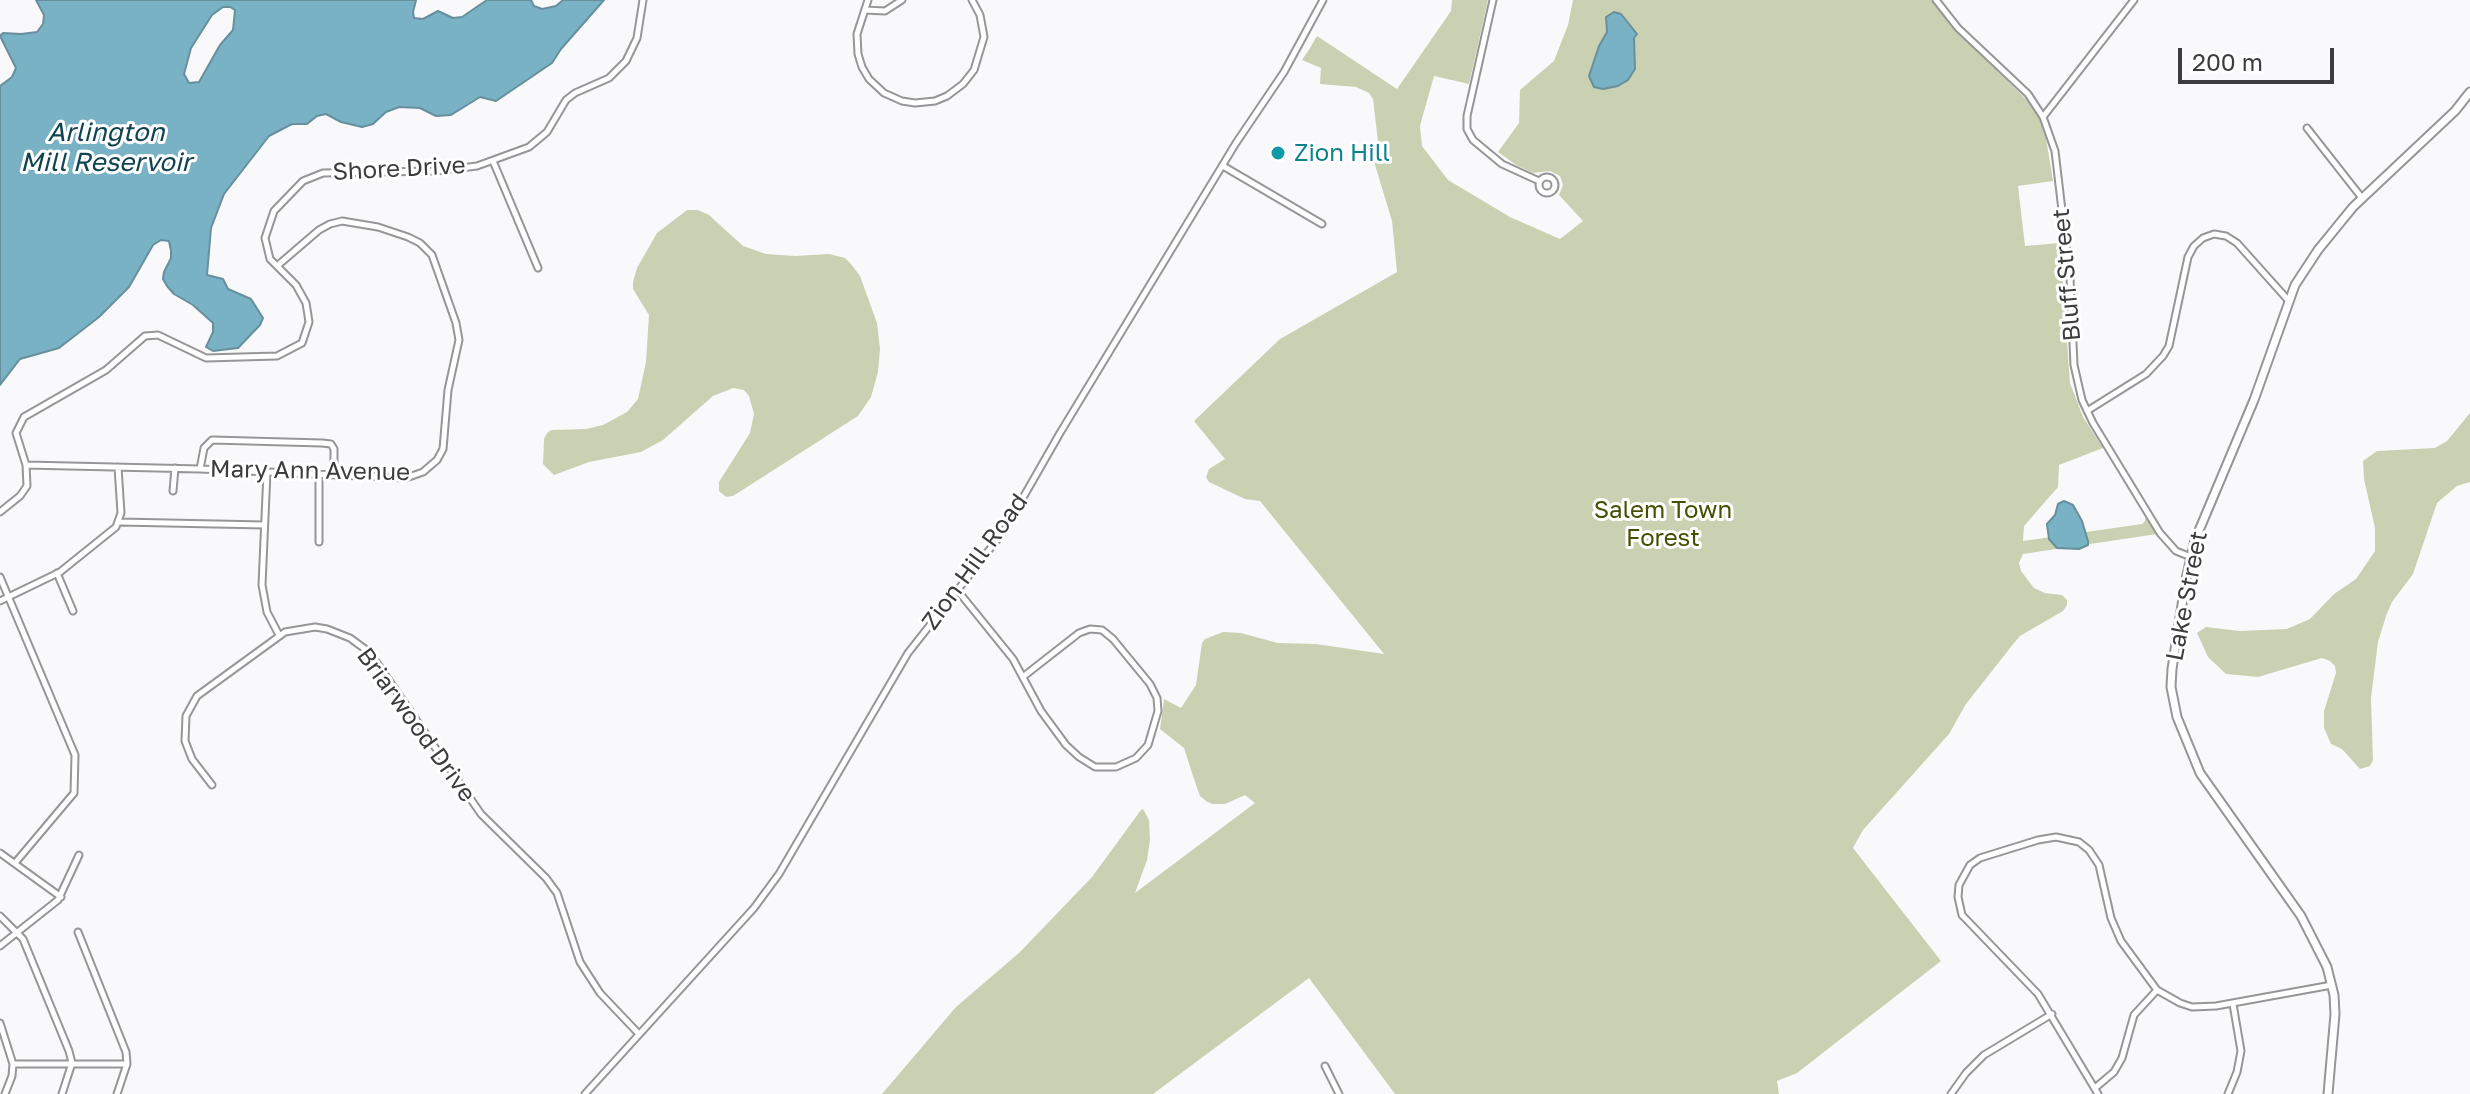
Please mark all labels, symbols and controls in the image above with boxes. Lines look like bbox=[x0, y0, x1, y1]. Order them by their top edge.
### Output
scale bar bbox=[2182, 32, 2338, 82]
text: 200 m bbox=[2192, 47, 2263, 76]
water label: Arlington Mill Reservoir bbox=[20, 117, 192, 178]
place label: Zion Hill bbox=[1294, 139, 1390, 167]
marker: Zion Hill bbox=[1269, 144, 1287, 162]
street label: Shore Drive bbox=[332, 151, 466, 187]
street label: Bluff Street bbox=[2047, 207, 2087, 343]
street label: Mary Ann Avenue bbox=[210, 455, 410, 487]
street label: Zion Hill Road bbox=[916, 488, 1034, 636]
park label: Salem Town Forest bbox=[1594, 496, 1732, 552]
street label: Lake Street bbox=[2160, 529, 2214, 663]
street label: Briarwood Drive bbox=[350, 642, 482, 808]

